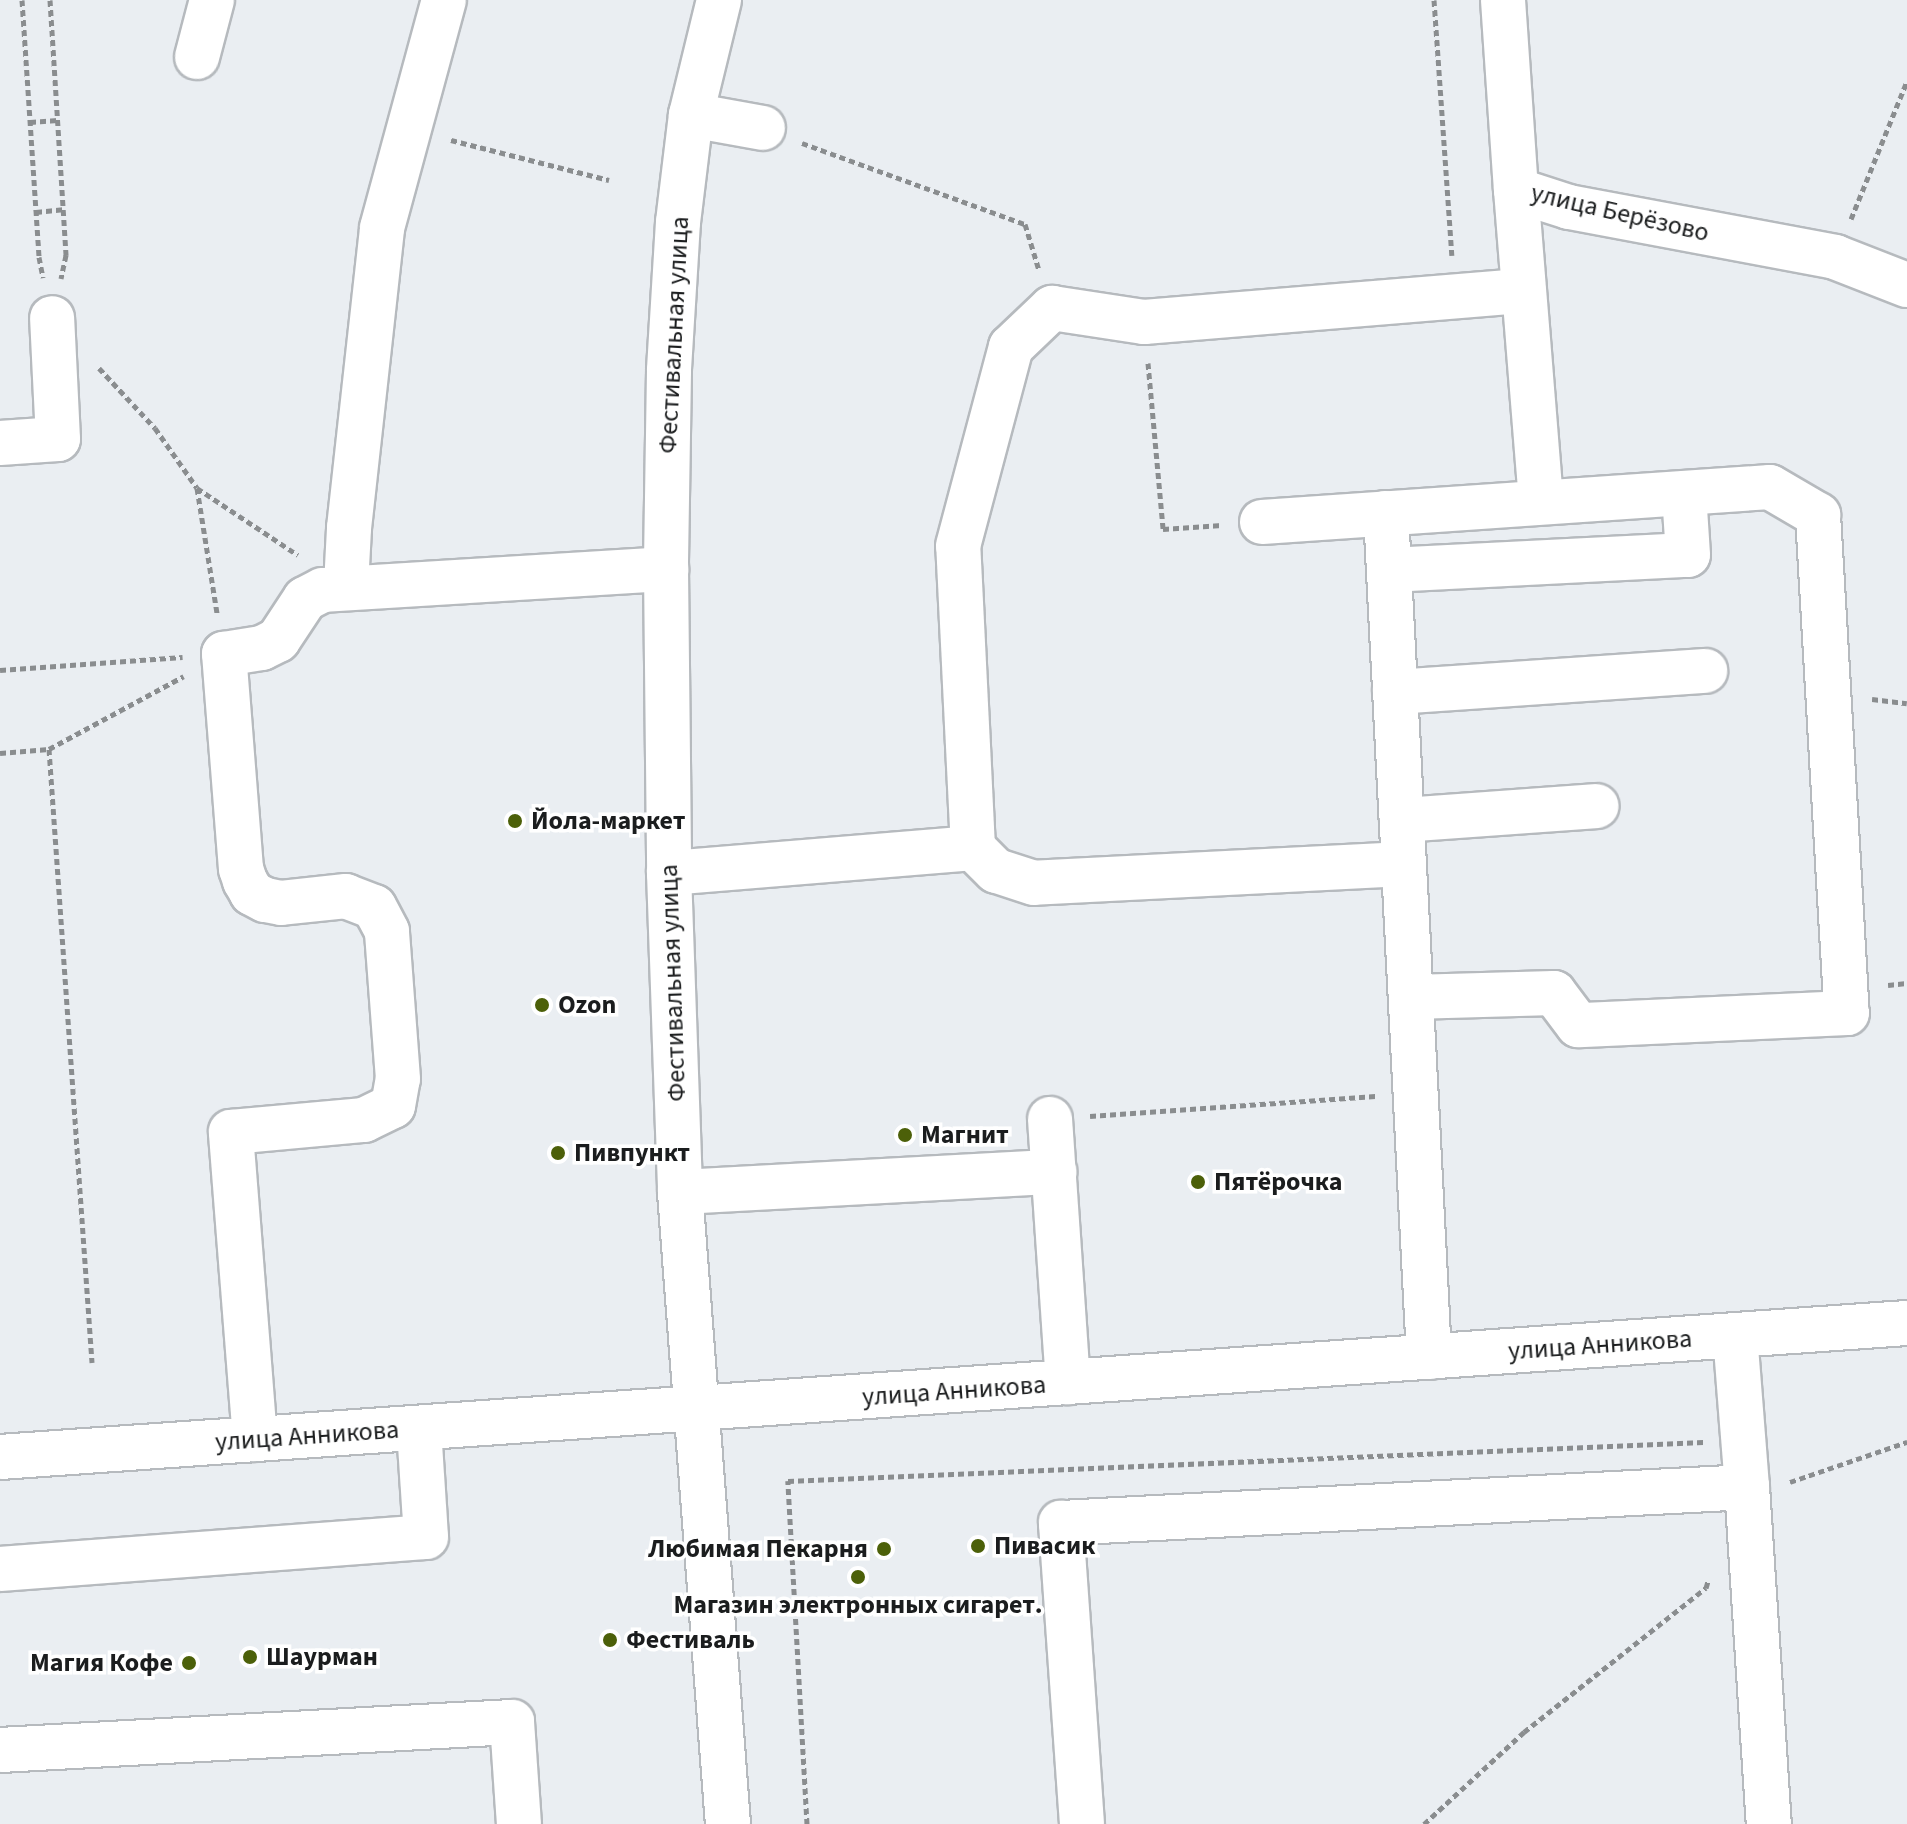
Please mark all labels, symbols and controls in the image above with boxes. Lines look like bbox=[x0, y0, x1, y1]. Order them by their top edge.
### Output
street label: улица Берёзово bbox=[1528, 177, 1712, 249]
street label: Фестивальная улица bbox=[652, 216, 696, 454]
place label: Йола-маркет bbox=[531, 805, 686, 837]
marker: Йола-маркет bbox=[506, 812, 524, 830]
street label: Фестивальная улица bbox=[653, 864, 693, 1102]
place label: Ozon bbox=[558, 989, 616, 1021]
marker: Ozon bbox=[533, 996, 551, 1014]
place label: Магнит bbox=[921, 1119, 1009, 1151]
marker: Магнит bbox=[896, 1126, 914, 1144]
place label: Пивпункт bbox=[574, 1137, 690, 1169]
marker: Пивпункт bbox=[549, 1144, 567, 1162]
place label: Пятёрочка bbox=[1214, 1166, 1343, 1198]
marker: Пятёрочка bbox=[1189, 1173, 1207, 1191]
street label: улица Анникова bbox=[1507, 1323, 1693, 1367]
street label: улица Анникова bbox=[861, 1369, 1047, 1413]
street label: улица Анникова bbox=[214, 1414, 400, 1458]
place label: Пивасик bbox=[994, 1530, 1095, 1562]
place label: Любимая Пекарня bbox=[648, 1533, 868, 1565]
marker: Пивасик bbox=[969, 1537, 987, 1555]
marker: Любимая Пекарня bbox=[875, 1540, 893, 1558]
marker: Магазин электронных сигарет. bbox=[849, 1568, 867, 1586]
place label: Магазин электронных сигарет. bbox=[673, 1589, 1043, 1621]
place label: Фестиваль bbox=[626, 1624, 755, 1656]
marker: Фестиваль bbox=[601, 1631, 619, 1649]
place label: Шаурман bbox=[266, 1641, 378, 1673]
place label: Магия Кофе bbox=[30, 1647, 173, 1679]
marker: Шаурман bbox=[241, 1648, 259, 1666]
marker: Магия Кофе bbox=[180, 1654, 198, 1672]

